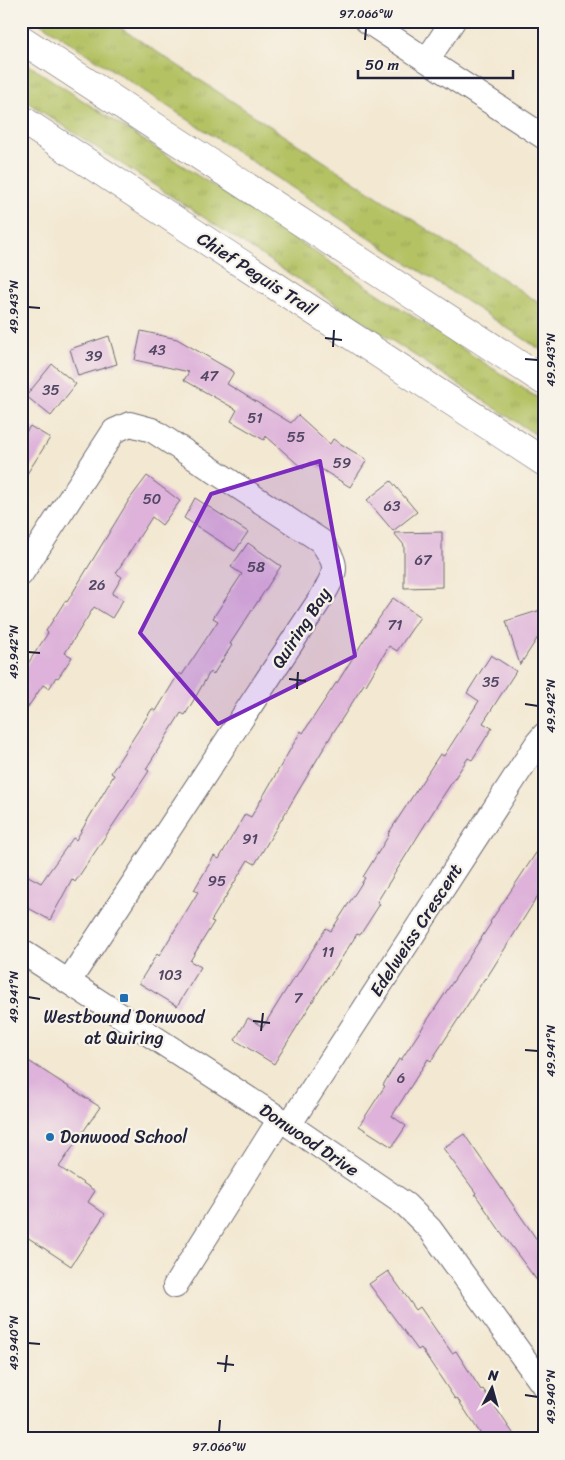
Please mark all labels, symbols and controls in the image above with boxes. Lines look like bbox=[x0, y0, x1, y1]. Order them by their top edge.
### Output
text: 97.066°W bbox=[339, 3, 393, 25]
scale bar bbox=[358, 48, 512, 80]
text: 50 m bbox=[365, 52, 400, 78]
street label: Chief Peguis Trail bbox=[190, 223, 324, 326]
text: 49.943°N bbox=[3, 280, 25, 334]
text: 49.943°N bbox=[540, 333, 562, 387]
house number: 43 bbox=[148, 337, 166, 363]
house number: 39 bbox=[85, 343, 103, 369]
house number: 47 bbox=[200, 363, 219, 389]
house number: 35 bbox=[42, 377, 60, 403]
house number: 51 bbox=[247, 405, 263, 431]
house number: 55 bbox=[287, 424, 305, 450]
house number: 59 bbox=[333, 450, 351, 476]
house number: 50 bbox=[143, 486, 161, 512]
house number: 63 bbox=[384, 493, 400, 519]
house number: 67 bbox=[414, 547, 433, 573]
house number: 58 bbox=[247, 554, 265, 580]
house number: 26 bbox=[88, 572, 106, 598]
street label: Quiring Bay bbox=[263, 580, 340, 675]
house number: 71 bbox=[387, 612, 403, 638]
text: 49.942°N bbox=[3, 624, 25, 679]
house number: 35 bbox=[482, 669, 500, 695]
text: 49.942°N bbox=[540, 678, 562, 733]
house number: 91 bbox=[242, 826, 258, 852]
street label: Edelweiss Crescent bbox=[361, 857, 471, 1003]
house number: 95 bbox=[208, 868, 226, 894]
house number: 11 bbox=[322, 939, 334, 965]
house number: 103 bbox=[158, 962, 182, 988]
text: 49.941°N bbox=[3, 970, 25, 1023]
house number: 7 bbox=[294, 985, 304, 1011]
marker: Westbound Donwood at Quiring bbox=[118, 992, 130, 1004]
place label: Westbound Donwood at Quiring bbox=[43, 1001, 206, 1054]
text: 49.941°N bbox=[540, 1024, 562, 1077]
house number: 6 bbox=[397, 1065, 405, 1091]
street label: Donwood Drive bbox=[252, 1095, 366, 1185]
place label: Donwood School bbox=[60, 1121, 188, 1153]
marker: Donwood School bbox=[44, 1131, 56, 1143]
text: 49.940°N bbox=[3, 1315, 25, 1370]
north arrow bbox=[468, 1362, 518, 1412]
text: N bbox=[486, 1363, 500, 1389]
text: 49.940°N bbox=[540, 1369, 562, 1424]
text: 97.066°W bbox=[192, 1436, 246, 1458]

